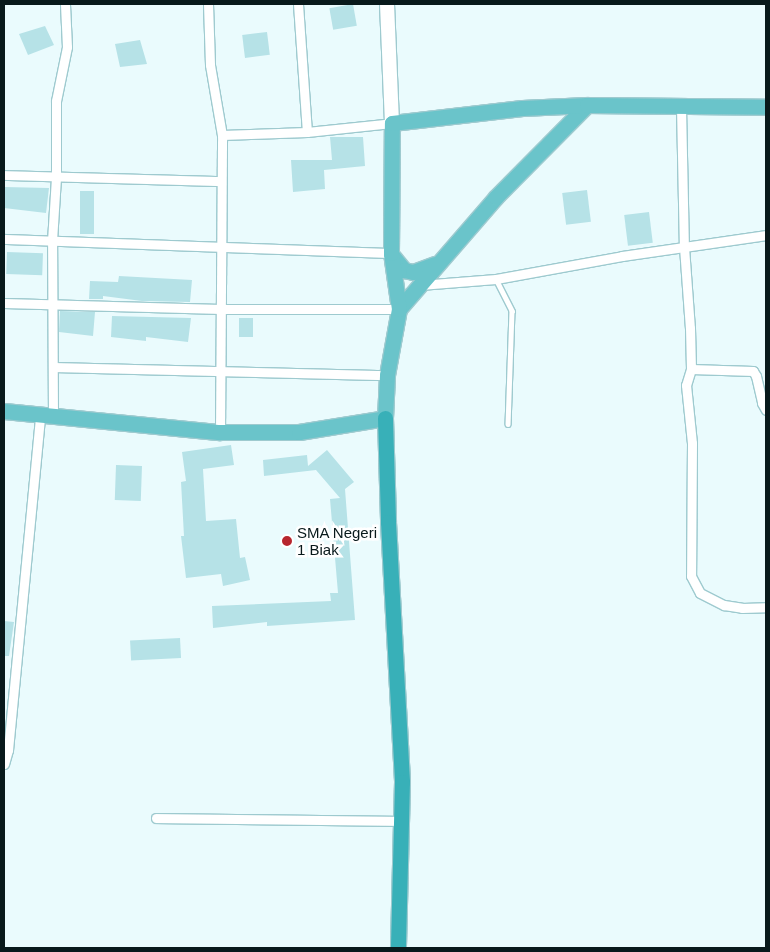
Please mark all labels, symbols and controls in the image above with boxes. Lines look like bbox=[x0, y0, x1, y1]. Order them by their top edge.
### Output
place label: SMA Negeri 1 Biak bbox=[297, 523, 378, 558]
marker: SMA Negeri 1 Biak bbox=[281, 535, 293, 547]

